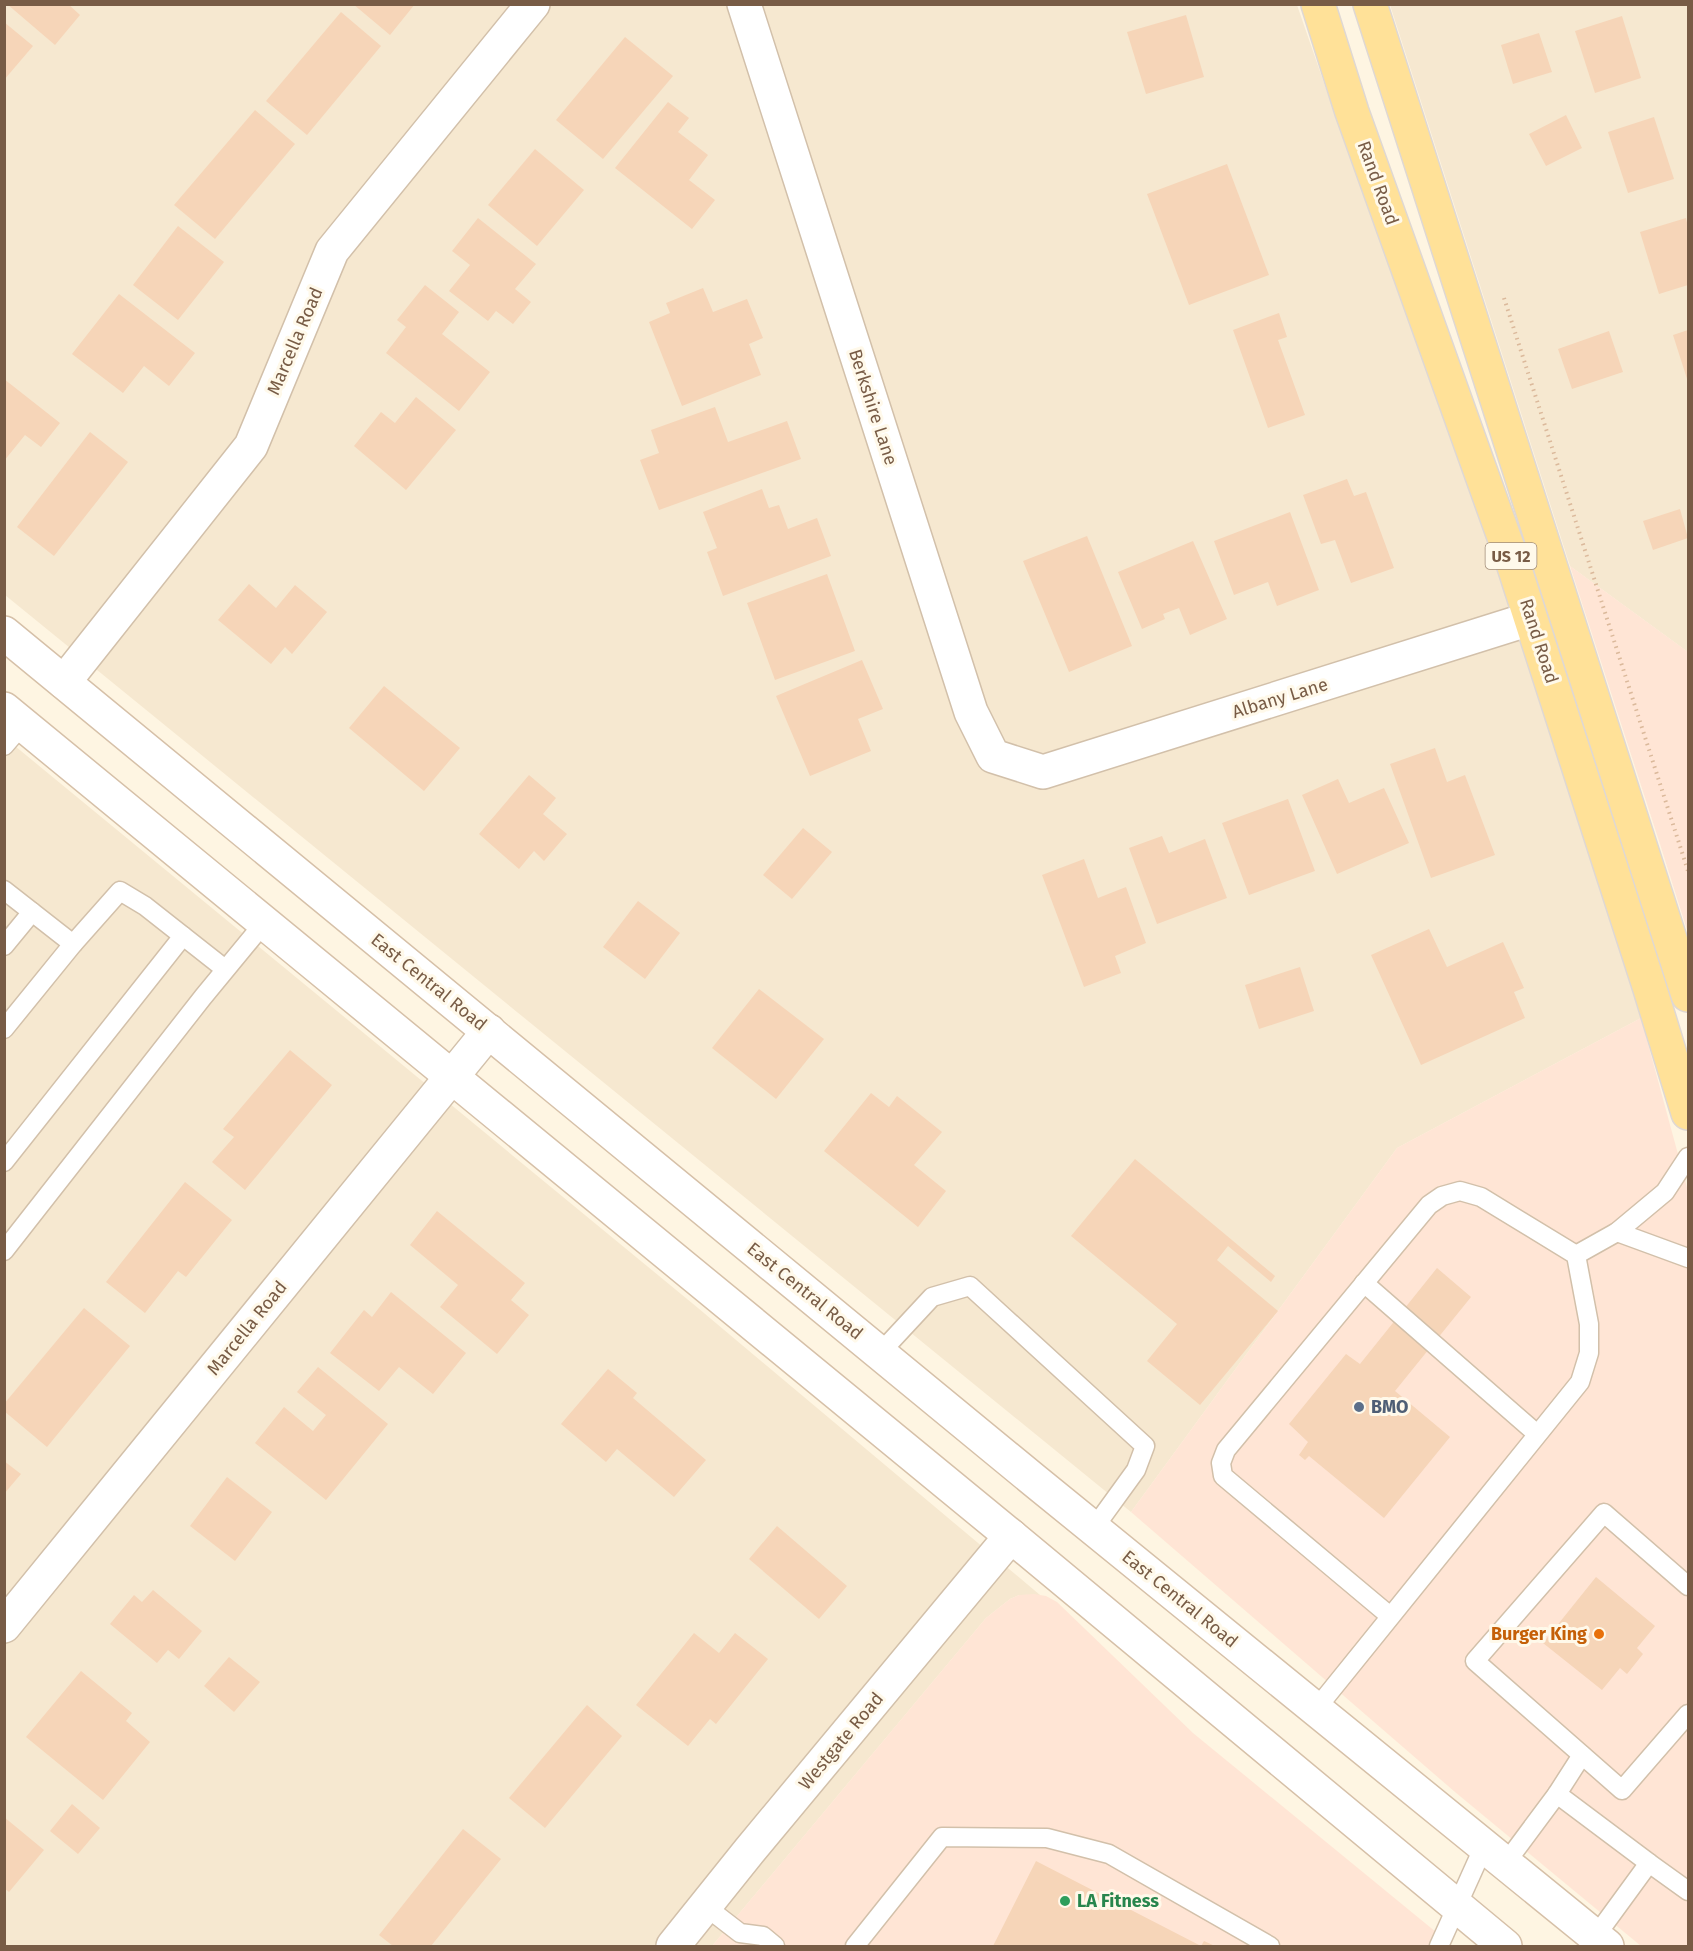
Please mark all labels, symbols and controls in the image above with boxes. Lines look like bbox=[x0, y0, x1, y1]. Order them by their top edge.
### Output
street label: Rand Road bbox=[1353, 138, 1403, 228]
street label: Marcella Road bbox=[262, 284, 328, 398]
street label: Berkshire Lane bbox=[844, 346, 902, 468]
road number: US 12 bbox=[1486, 543, 1537, 569]
street label: Rand Road bbox=[1515, 596, 1563, 686]
street label: Albany Lane bbox=[1230, 673, 1330, 723]
street label: East Central Road bbox=[367, 929, 491, 1035]
street label: East Central Road bbox=[743, 1238, 867, 1344]
street label: Marcella Road bbox=[202, 1276, 292, 1380]
place label: BMO bbox=[1371, 1396, 1409, 1418]
marker: BMO bbox=[1352, 1400, 1366, 1414]
street label: East Central Road bbox=[1118, 1546, 1242, 1652]
place label: Burger King bbox=[1491, 1623, 1587, 1645]
marker: Burger King bbox=[1592, 1627, 1606, 1641]
street label: Westgate Road bbox=[794, 1688, 888, 1794]
place label: LA Fitness bbox=[1077, 1890, 1159, 1912]
marker: LA Fitness bbox=[1058, 1894, 1072, 1908]

